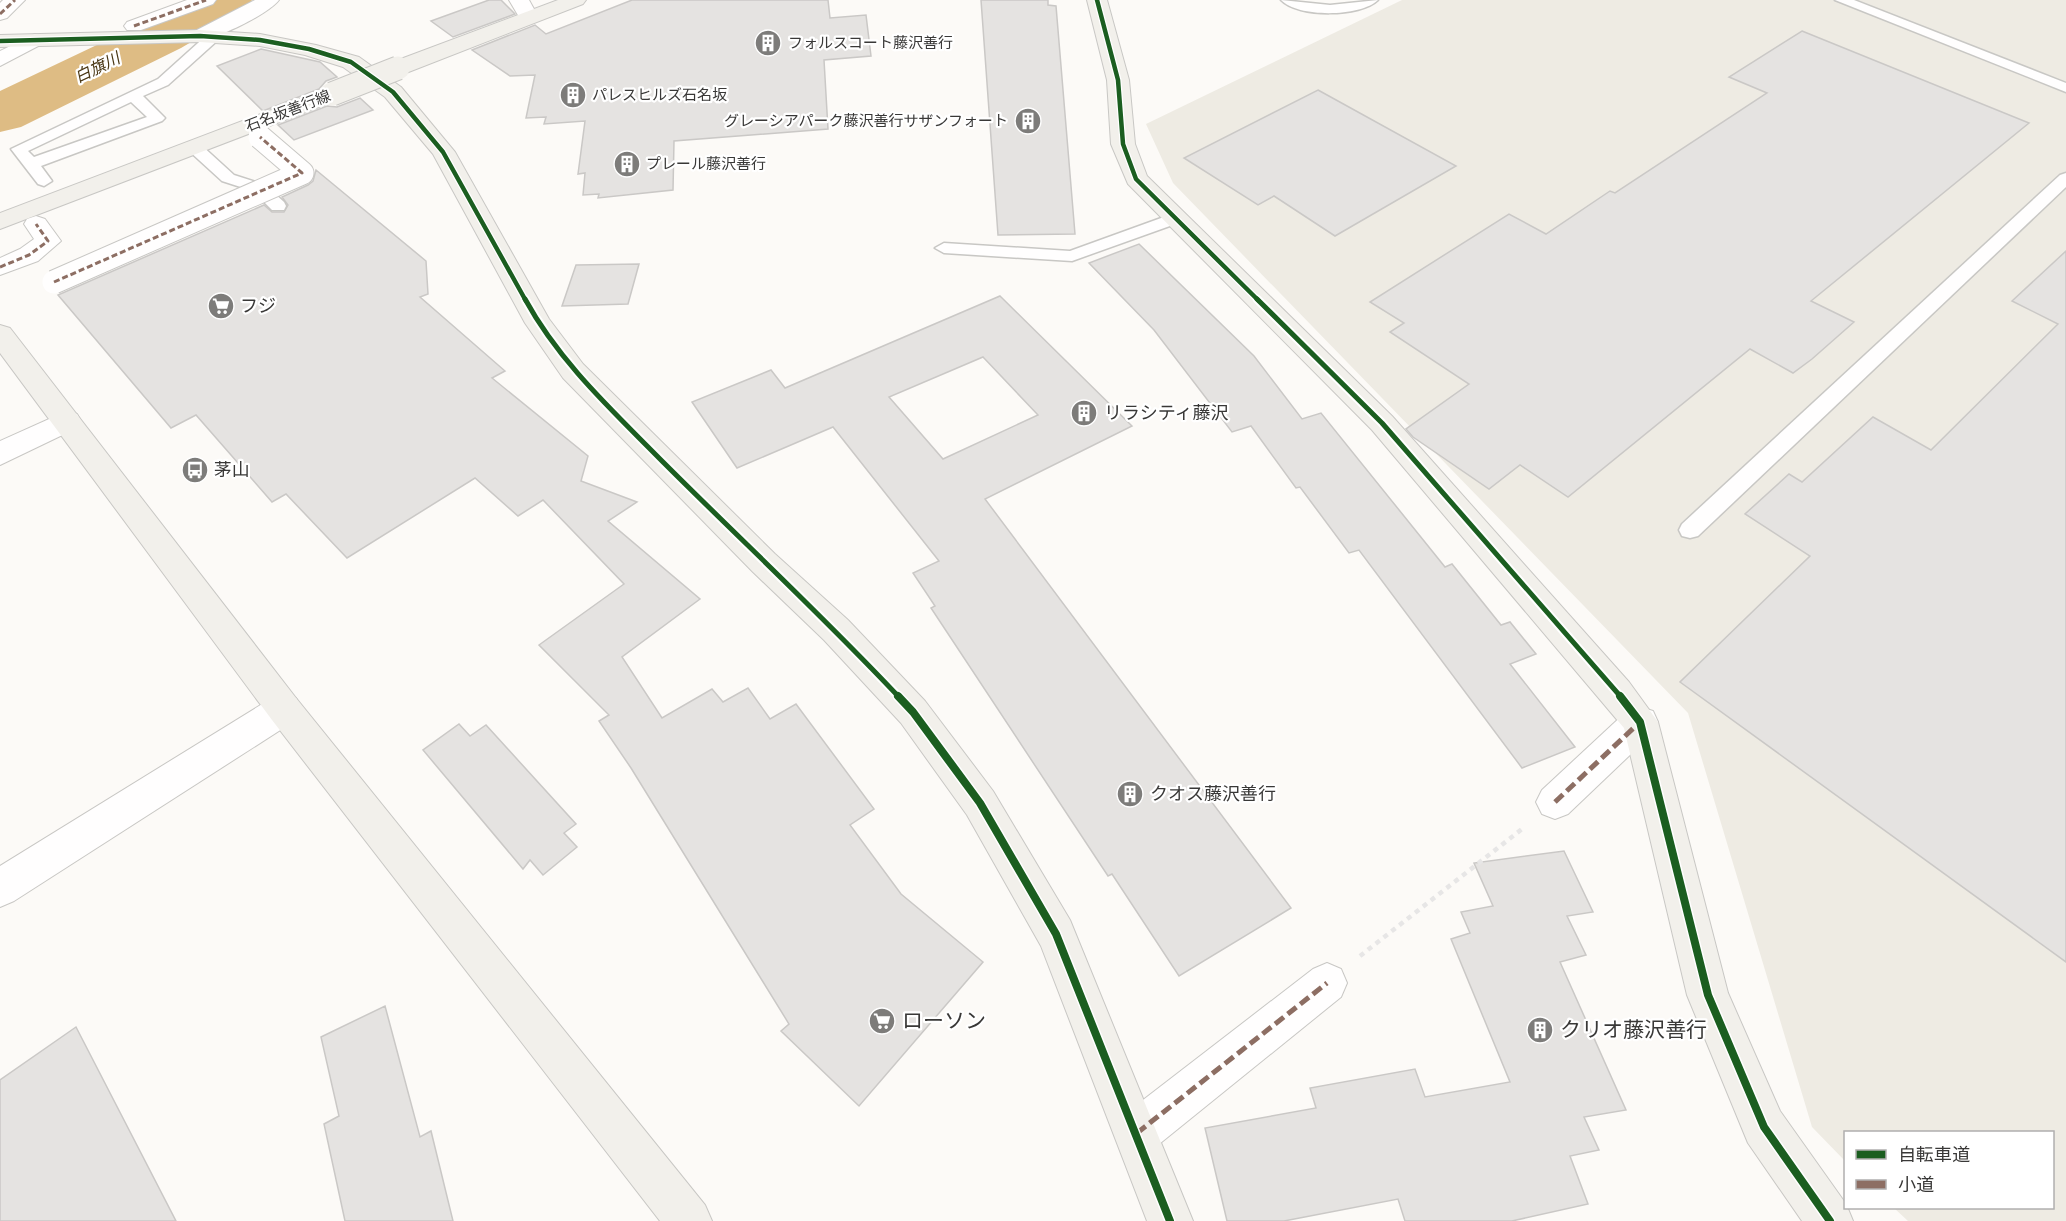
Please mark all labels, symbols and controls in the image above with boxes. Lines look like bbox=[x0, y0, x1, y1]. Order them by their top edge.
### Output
building icon: フォルスコート藤沢善行 bbox=[753, 28, 783, 58]
place label: フォルスコート藤沢善行 bbox=[788, 32, 953, 54]
water label: 白旗川 bbox=[71, 46, 126, 88]
building icon: パレスヒルズ石名坂 bbox=[558, 80, 588, 110]
place label: パレスヒルズ石名坂 bbox=[592, 84, 727, 106]
street label: 石名坂善行線 bbox=[242, 85, 334, 137]
building icon: グレーシアパーク藤沢善行サザンフォート bbox=[1013, 106, 1043, 136]
place label: グレーシアパーク藤沢善行サザンフォート bbox=[724, 110, 1008, 132]
building icon: プレール藤沢善行 bbox=[612, 149, 642, 179]
place label: プレール藤沢善行 bbox=[646, 153, 766, 175]
supermarket icon: フジ bbox=[206, 291, 236, 321]
place label: フジ bbox=[240, 293, 276, 319]
building icon: リラシティ藤沢 bbox=[1069, 398, 1099, 428]
place label: リラシティ藤沢 bbox=[1104, 400, 1229, 426]
bus stop icon: 茅山 bbox=[180, 455, 210, 485]
place label: 茅山 bbox=[214, 457, 250, 483]
building icon: クオス藤沢善行 bbox=[1115, 779, 1145, 809]
place label: クオス藤沢善行 bbox=[1150, 781, 1276, 807]
supermarket icon: ローソン bbox=[867, 1006, 897, 1036]
place label: ローソン bbox=[902, 1006, 986, 1036]
building icon: クリオ藤沢善行 bbox=[1525, 1015, 1555, 1045]
place label: クリオ藤沢善行 bbox=[1560, 1015, 1707, 1045]
legend bbox=[1844, 1131, 2054, 1209]
text: 自転車道 bbox=[1898, 1142, 1970, 1168]
text: 小道 bbox=[1898, 1172, 1934, 1198]

